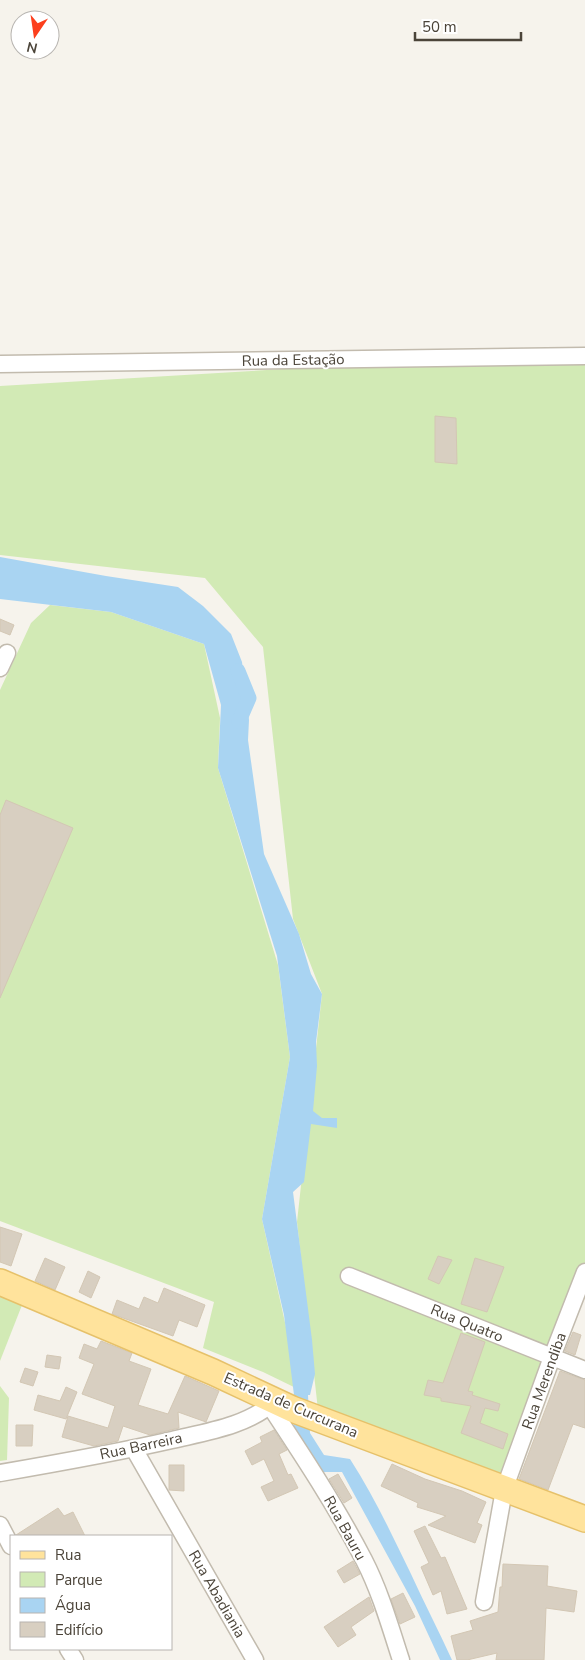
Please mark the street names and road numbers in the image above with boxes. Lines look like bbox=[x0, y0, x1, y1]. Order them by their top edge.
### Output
street label: Rua da Estação bbox=[241, 349, 345, 371]
street label: Rua Quatro bbox=[428, 1299, 506, 1347]
street label: Rua Merendiba bbox=[517, 1330, 571, 1432]
street label: Estrada de Curcurana bbox=[221, 1368, 361, 1442]
street label: Rua Barreira bbox=[98, 1428, 184, 1464]
street label: Rua Bauru bbox=[319, 1492, 371, 1564]
street label: Rua Abadiania bbox=[184, 1547, 250, 1641]

